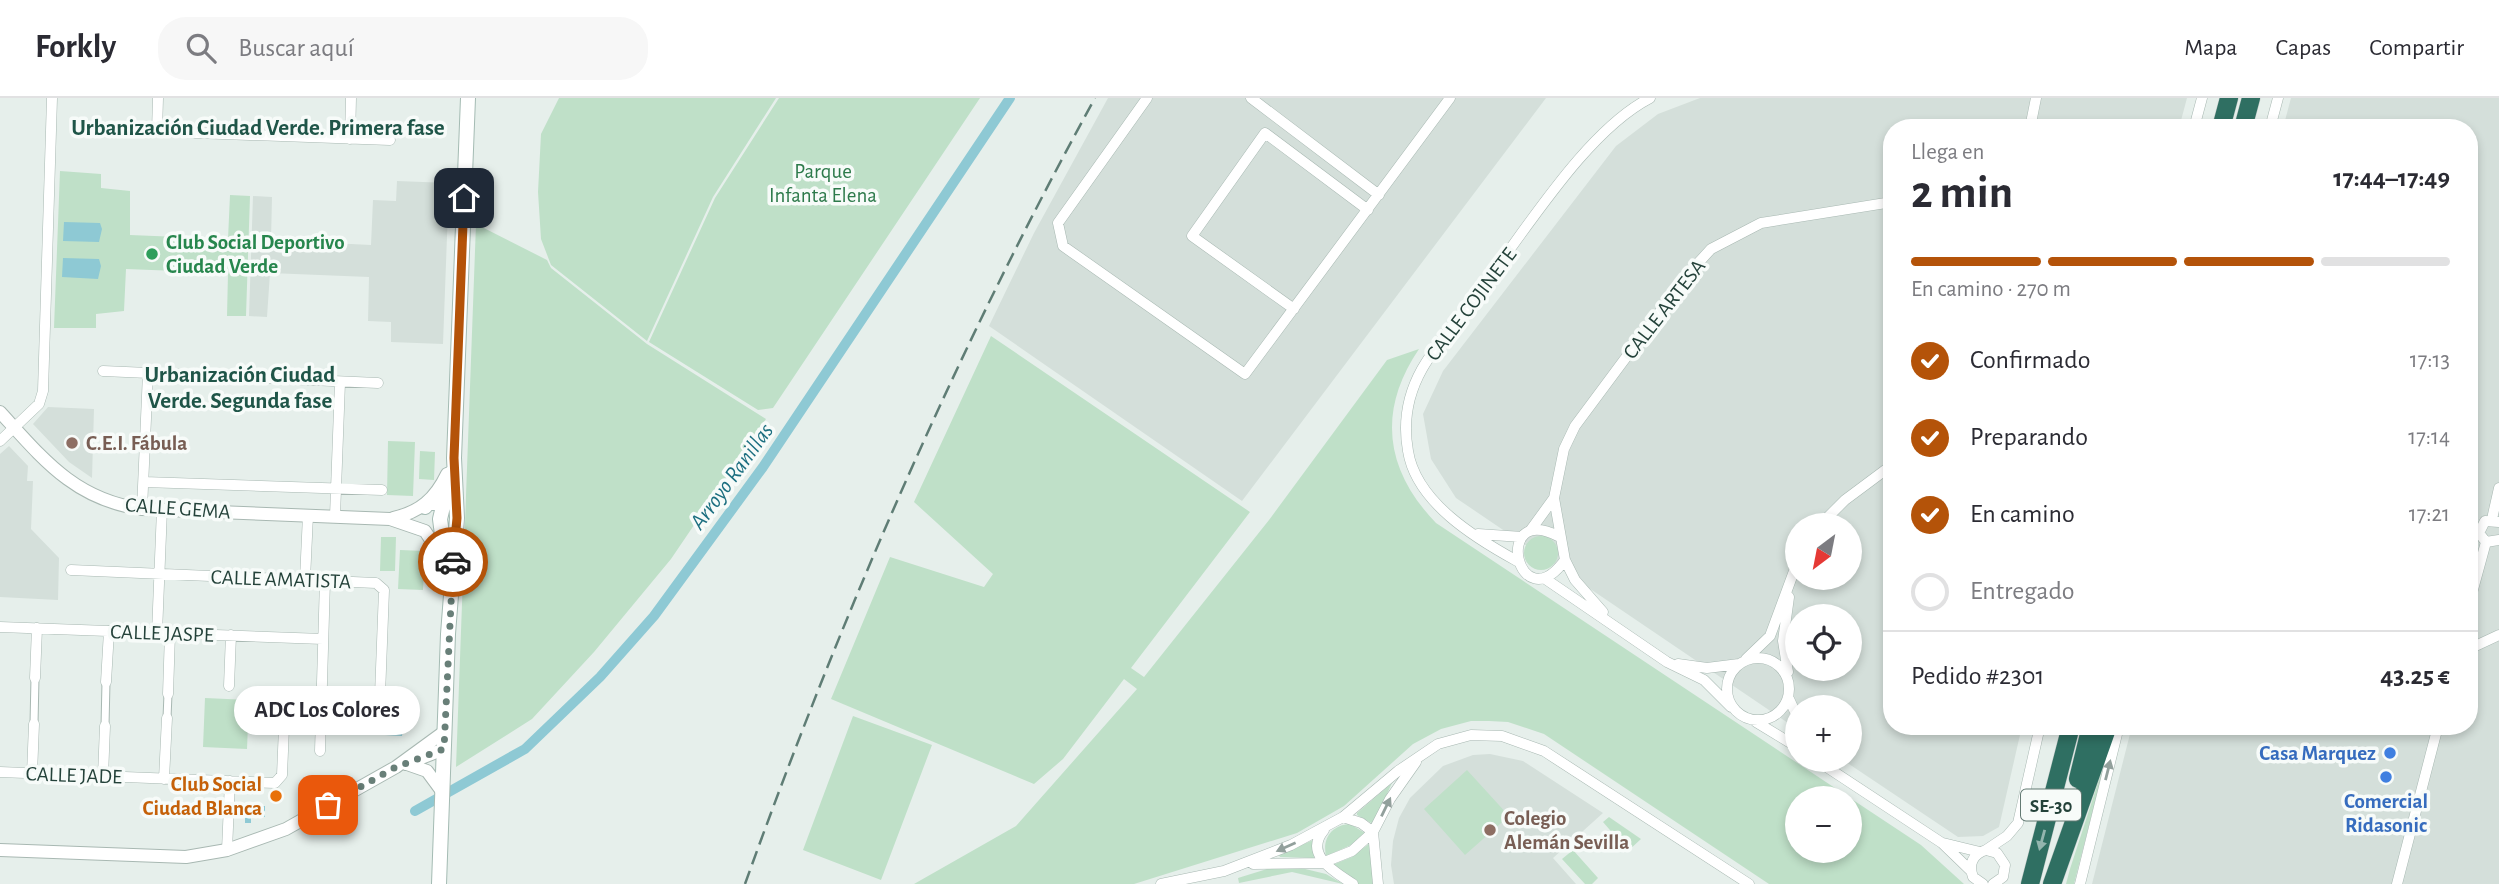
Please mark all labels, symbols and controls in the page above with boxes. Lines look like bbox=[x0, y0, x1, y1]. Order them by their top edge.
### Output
search box bbox=[158, 17, 648, 80]
icon: search bbox=[182, 29, 220, 67]
text: Forkly bbox=[35, 31, 116, 64]
text: Buscar aquí bbox=[238, 35, 354, 61]
text: Mapa bbox=[2184, 36, 2237, 60]
text: Capas bbox=[2275, 36, 2331, 60]
text: Compartir bbox=[2369, 36, 2464, 60]
district label: Urbanización Ciudad Verde. Primera fase bbox=[71, 117, 445, 140]
text: Llega en bbox=[1911, 141, 1984, 164]
park label: Parque Infanta Elena bbox=[769, 161, 877, 206]
text: 17:44–17:49 bbox=[2333, 165, 2450, 191]
pin bbox=[434, 168, 494, 228]
text: 2 min bbox=[1911, 170, 2013, 216]
icon: home bbox=[445, 179, 483, 217]
place label: Club Social Deportivo Ciudad Verde bbox=[166, 232, 345, 277]
street label: CALLE COJINETE bbox=[1422, 244, 1521, 365]
marker: Club Social Deportivo Ciudad Verde bbox=[144, 246, 160, 262]
street label: CALLE ARTESA bbox=[1619, 256, 1709, 363]
text: En camino · 270 m bbox=[1911, 278, 2071, 301]
icon: check bbox=[1911, 342, 1949, 380]
text: Confirmado bbox=[1970, 347, 2091, 373]
text: 17:13 bbox=[2410, 349, 2450, 372]
district label: Urbanización Ciudad Verde. Segunda fase bbox=[145, 364, 335, 413]
icon: check bbox=[1911, 419, 1949, 457]
water label: Arroyo Ranillas bbox=[686, 420, 778, 535]
text: Preparando bbox=[1970, 424, 2088, 450]
text: 17:14 bbox=[2408, 426, 2450, 449]
place label: C.E.I. Fábula bbox=[86, 433, 187, 454]
marker: C.E.I. Fábula bbox=[64, 435, 80, 451]
street label: CALLE GEMA bbox=[125, 494, 231, 523]
icon: check bbox=[1911, 496, 1949, 534]
text: En camino bbox=[1970, 501, 2075, 527]
text: 17:21 bbox=[2409, 503, 2450, 526]
north arrow bbox=[1785, 513, 1862, 590]
map controls bbox=[1785, 513, 1862, 863]
courier bbox=[418, 527, 488, 597]
icon: car bbox=[434, 543, 472, 581]
street label: CALLE AMATISTA bbox=[210, 567, 352, 592]
text: Entregado bbox=[1970, 578, 2075, 604]
button: locate bbox=[1785, 604, 1862, 681]
street label: CALLE JASPE bbox=[110, 621, 214, 646]
text: Pedido #2301 bbox=[1911, 663, 2044, 689]
text: 43.25 € bbox=[2380, 663, 2450, 689]
callout: ADC Los Colores bbox=[235, 686, 421, 735]
button: + bbox=[1785, 695, 1862, 772]
text: ADC Los Colores bbox=[254, 699, 400, 722]
place label: Casa Marquez bbox=[2259, 743, 2376, 764]
marker: Casa Marquez bbox=[2382, 745, 2398, 761]
one-way arrow bbox=[2103, 759, 2114, 781]
street label: CALLE JADE bbox=[25, 763, 123, 788]
marker: Comercial Ridasonic bbox=[2378, 769, 2394, 785]
place label: Club Social Ciudad Blanca bbox=[143, 774, 262, 819]
pin bbox=[298, 775, 358, 835]
icon: bag bbox=[309, 786, 347, 824]
button: − bbox=[1785, 786, 1862, 863]
marker: Club Social Ciudad Blanca bbox=[268, 788, 284, 804]
road number: SE-30 bbox=[2021, 790, 2081, 820]
place label: Comercial Ridasonic bbox=[2344, 791, 2428, 836]
one-way arrow bbox=[1381, 797, 1392, 817]
place label: Colegio Alemán Sevilla bbox=[1504, 808, 1629, 853]
marker: Colegio Alemán Sevilla bbox=[1482, 822, 1498, 838]
one-way arrow bbox=[2036, 829, 2047, 851]
one-way arrow bbox=[1276, 841, 1296, 853]

